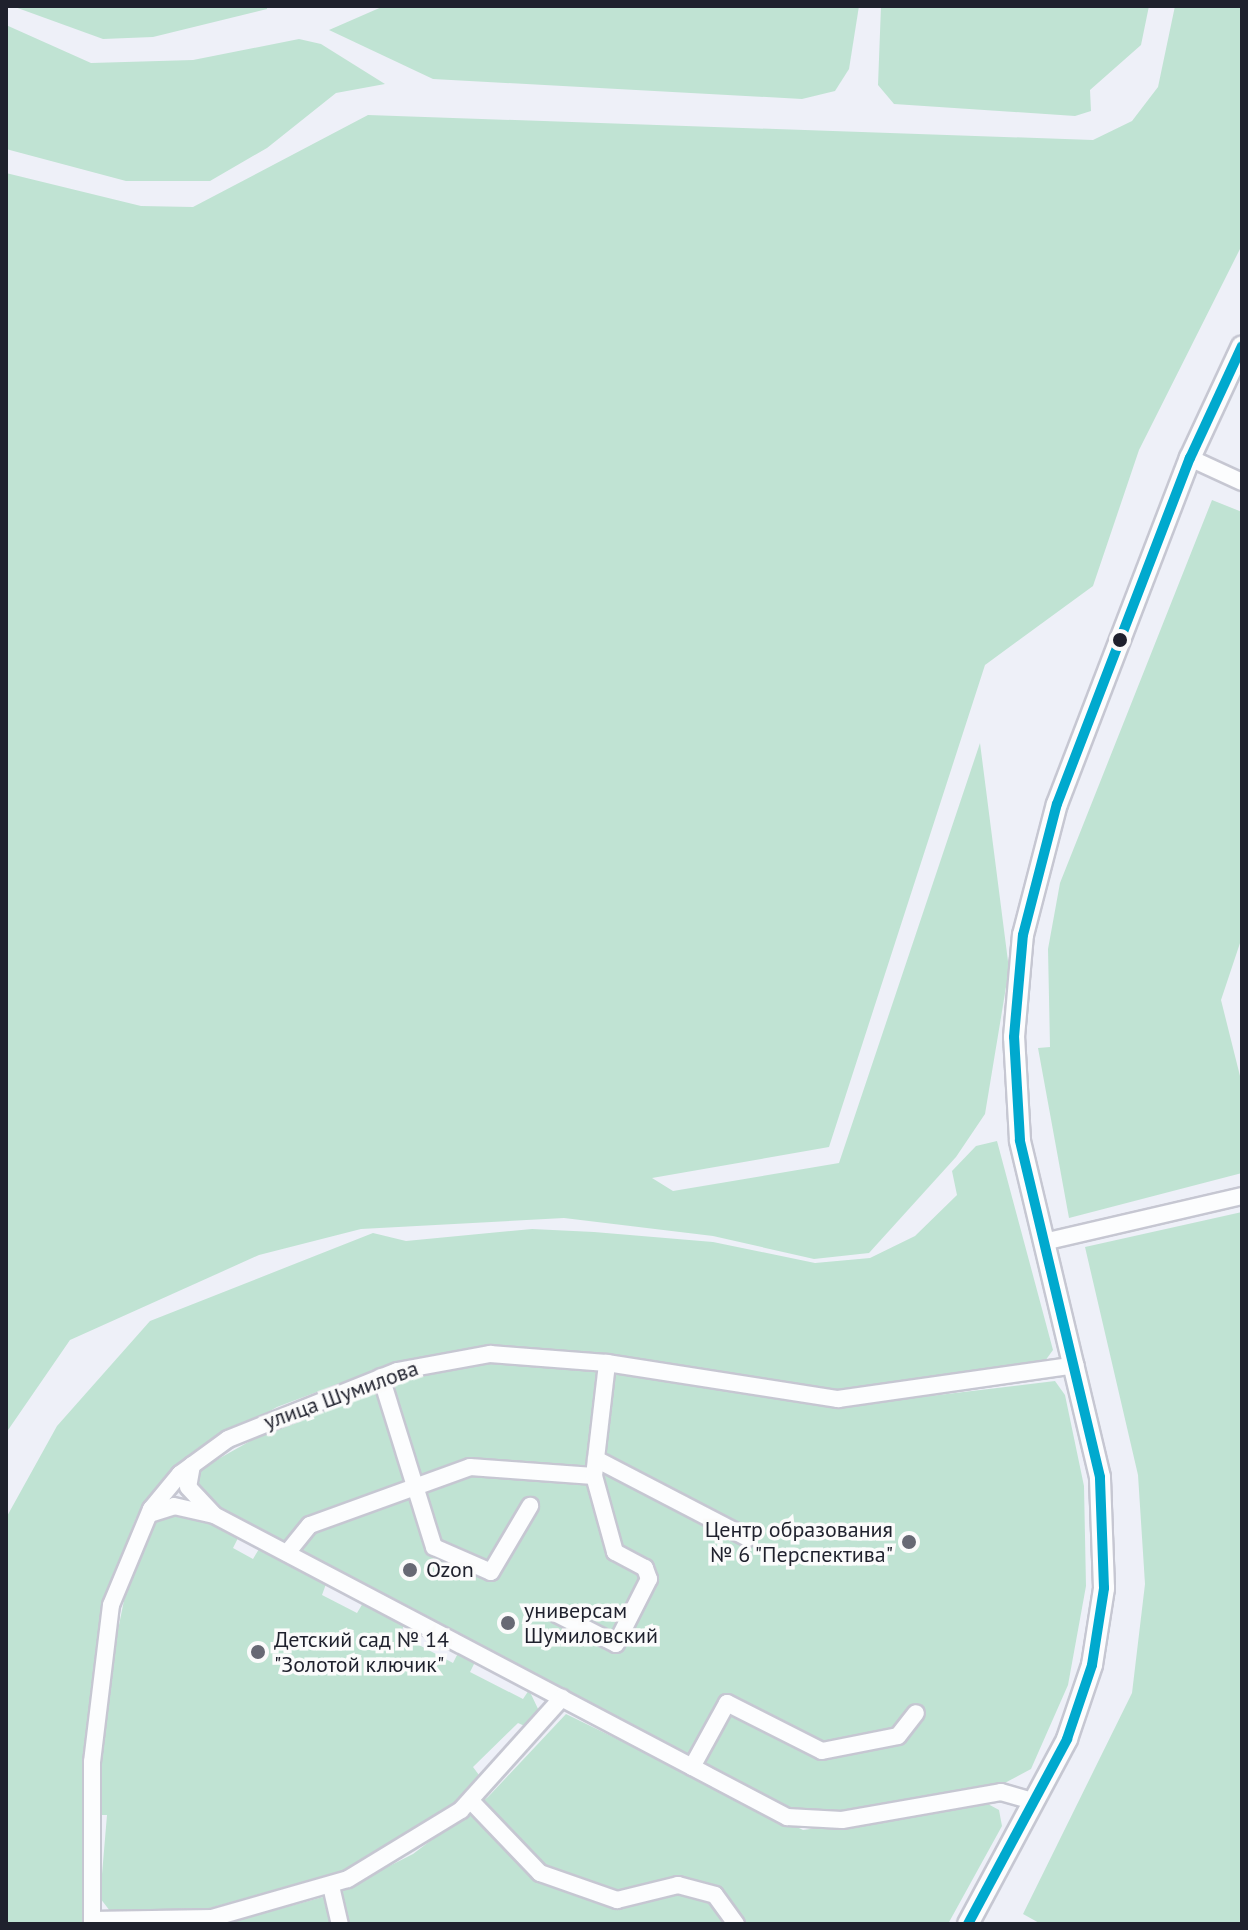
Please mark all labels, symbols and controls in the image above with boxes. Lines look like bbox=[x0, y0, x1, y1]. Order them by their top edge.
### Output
unlabelled marker bbox=[1112, 632, 1128, 648]
street label: улица Шумилова bbox=[260, 1355, 422, 1435]
place label: Центр образования № 6 "Перспектива" bbox=[705, 1516, 893, 1568]
marker: Центр образования № 6 "Перспектива" bbox=[900, 1533, 918, 1551]
place label: Ozon bbox=[426, 1557, 474, 1583]
marker: Ozon bbox=[401, 1561, 419, 1579]
place label: универсам Шумиловский bbox=[524, 1597, 658, 1648]
marker: универсам Шумиловский bbox=[499, 1614, 517, 1632]
place label: Детский сад № 14 "Золотой ключик" bbox=[274, 1626, 449, 1678]
marker: Детский сад № 14 "Золотой ключик" bbox=[249, 1643, 267, 1661]

